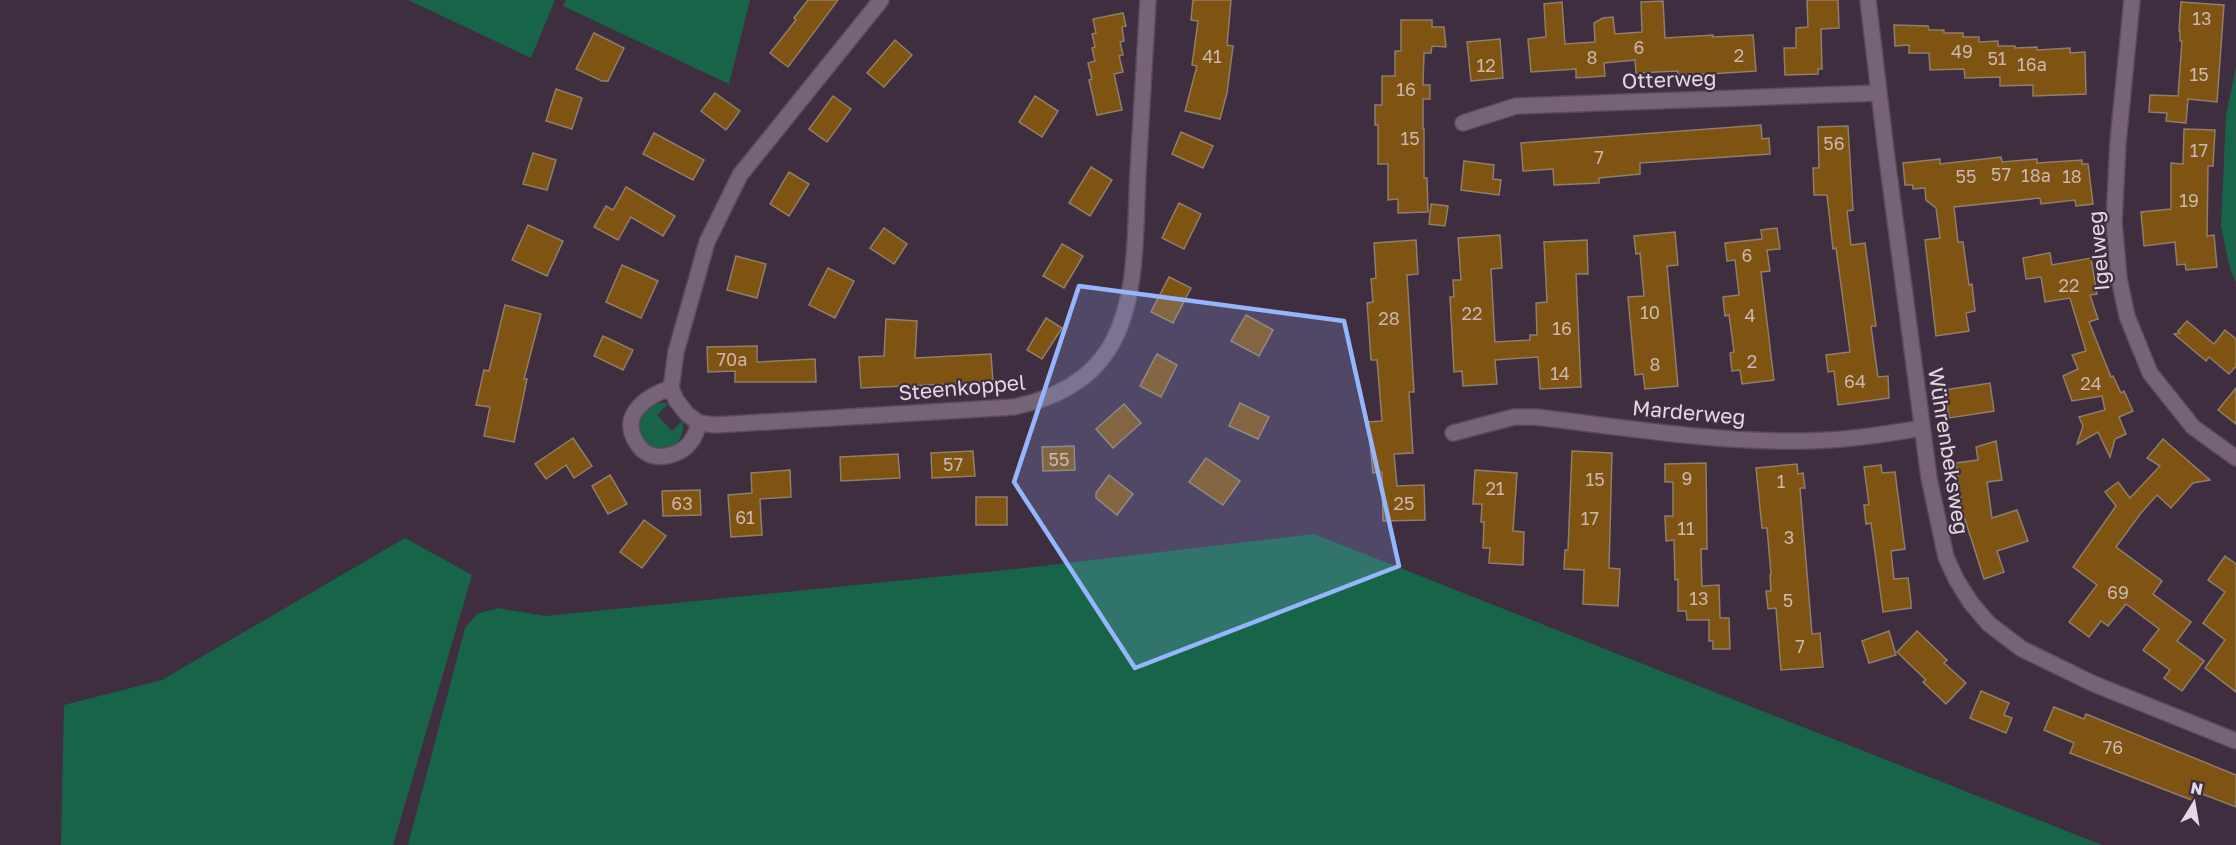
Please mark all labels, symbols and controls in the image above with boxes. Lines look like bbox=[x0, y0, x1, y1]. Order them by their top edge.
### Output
house number: 13 bbox=[2192, 7, 2212, 29]
house number: 6 bbox=[1634, 36, 1644, 58]
house number: 49 bbox=[1951, 40, 1973, 62]
house number: 2 bbox=[1734, 44, 1744, 66]
house number: 41 bbox=[1202, 45, 1222, 67]
house number: 8 bbox=[1587, 46, 1597, 68]
house number: 51 bbox=[1987, 47, 2007, 69]
house number: 16a bbox=[2017, 53, 2047, 75]
house number: 12 bbox=[1476, 54, 1496, 76]
house number: 15 bbox=[2189, 63, 2209, 85]
street label: Otterweg bbox=[1621, 64, 1717, 94]
house number: 16 bbox=[1396, 78, 1416, 100]
house number: 15 bbox=[1400, 127, 1420, 149]
house number: 56 bbox=[1823, 132, 1845, 154]
house number: 17 bbox=[2190, 139, 2208, 161]
house number: 7 bbox=[1594, 146, 1604, 168]
house number: 57 bbox=[1991, 163, 2011, 185]
house number: 18a bbox=[2021, 164, 2051, 186]
house number: 55 bbox=[1956, 165, 1976, 187]
house number: 18 bbox=[2062, 165, 2082, 187]
house number: 19 bbox=[2179, 189, 2199, 211]
street label: Igelweg bbox=[2082, 210, 2114, 292]
house number: 6 bbox=[1742, 244, 1752, 266]
house number: 22 bbox=[2059, 274, 2079, 296]
house number: 10 bbox=[1640, 301, 1660, 323]
house number: 22 bbox=[1462, 302, 1482, 324]
house number: 4 bbox=[1745, 304, 1756, 326]
house number: 28 bbox=[1378, 307, 1400, 329]
house number: 16 bbox=[1552, 317, 1572, 339]
house number: 70a bbox=[717, 348, 747, 370]
house number: 2 bbox=[1747, 350, 1757, 372]
house number: 8 bbox=[1650, 353, 1660, 375]
house number: 14 bbox=[1550, 362, 1570, 384]
street label: Wührenbeksweg bbox=[1923, 366, 1975, 536]
street label: Steenkoppel bbox=[897, 368, 1027, 406]
house number: 64 bbox=[1844, 370, 1866, 392]
house number: 24 bbox=[2080, 372, 2102, 394]
street label: Marderweg bbox=[1631, 394, 1747, 430]
house number: 55 bbox=[1049, 448, 1069, 470]
house number: 57 bbox=[943, 453, 963, 475]
house number: 9 bbox=[1682, 467, 1692, 489]
house number: 15 bbox=[1585, 468, 1605, 490]
house number: 1 bbox=[1777, 470, 1786, 492]
house number: 21 bbox=[1485, 477, 1505, 499]
house number: 63 bbox=[671, 492, 693, 514]
house number: 25 bbox=[1394, 492, 1414, 514]
house number: 61 bbox=[735, 506, 755, 528]
house number: 17 bbox=[1581, 507, 1599, 529]
house number: 11 bbox=[1677, 517, 1695, 539]
house number: 3 bbox=[1784, 526, 1794, 548]
house number: 69 bbox=[2107, 581, 2129, 603]
house number: 13 bbox=[1689, 587, 1709, 609]
house number: 5 bbox=[1783, 589, 1793, 611]
house number: 7 bbox=[1795, 635, 1805, 657]
house number: 76 bbox=[2103, 736, 2123, 758]
north arrow bbox=[2164, 773, 2224, 833]
text: N bbox=[2189, 777, 2205, 799]

